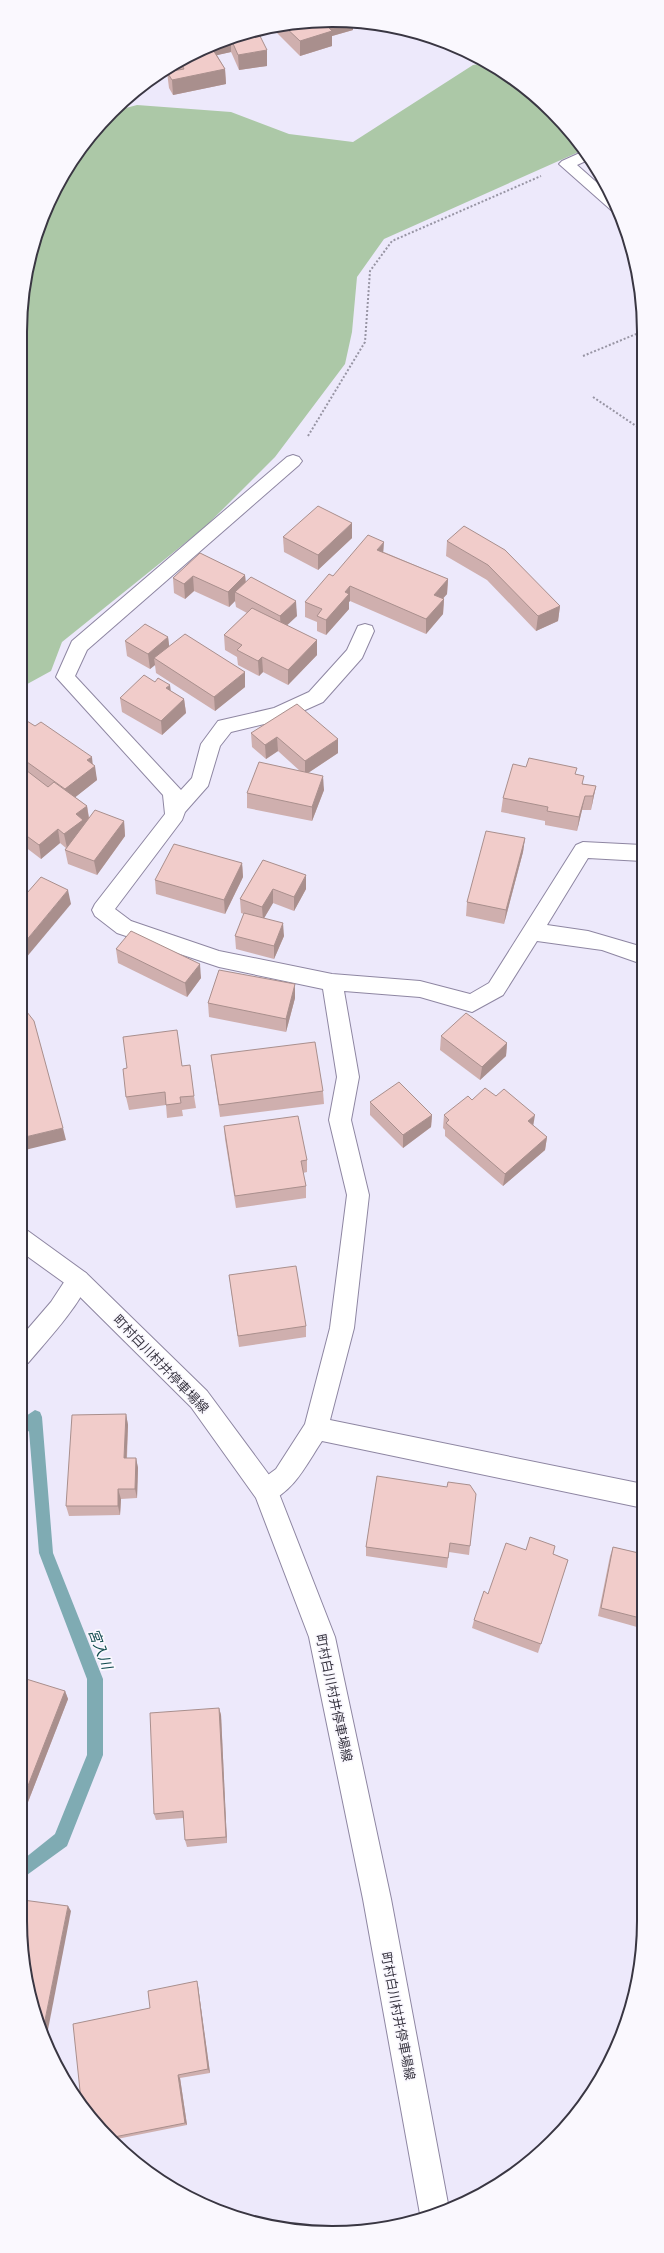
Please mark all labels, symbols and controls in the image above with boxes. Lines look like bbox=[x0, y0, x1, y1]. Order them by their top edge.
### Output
street label: 町村白川村井停車場線 bbox=[110, 1312, 212, 1416]
water label: 宮入川 bbox=[85, 1626, 116, 1674]
street label: 町村白川村井停車場線 bbox=[313, 1633, 355, 1763]
street label: 町村白川村井停車場線 bbox=[378, 1951, 418, 2081]

